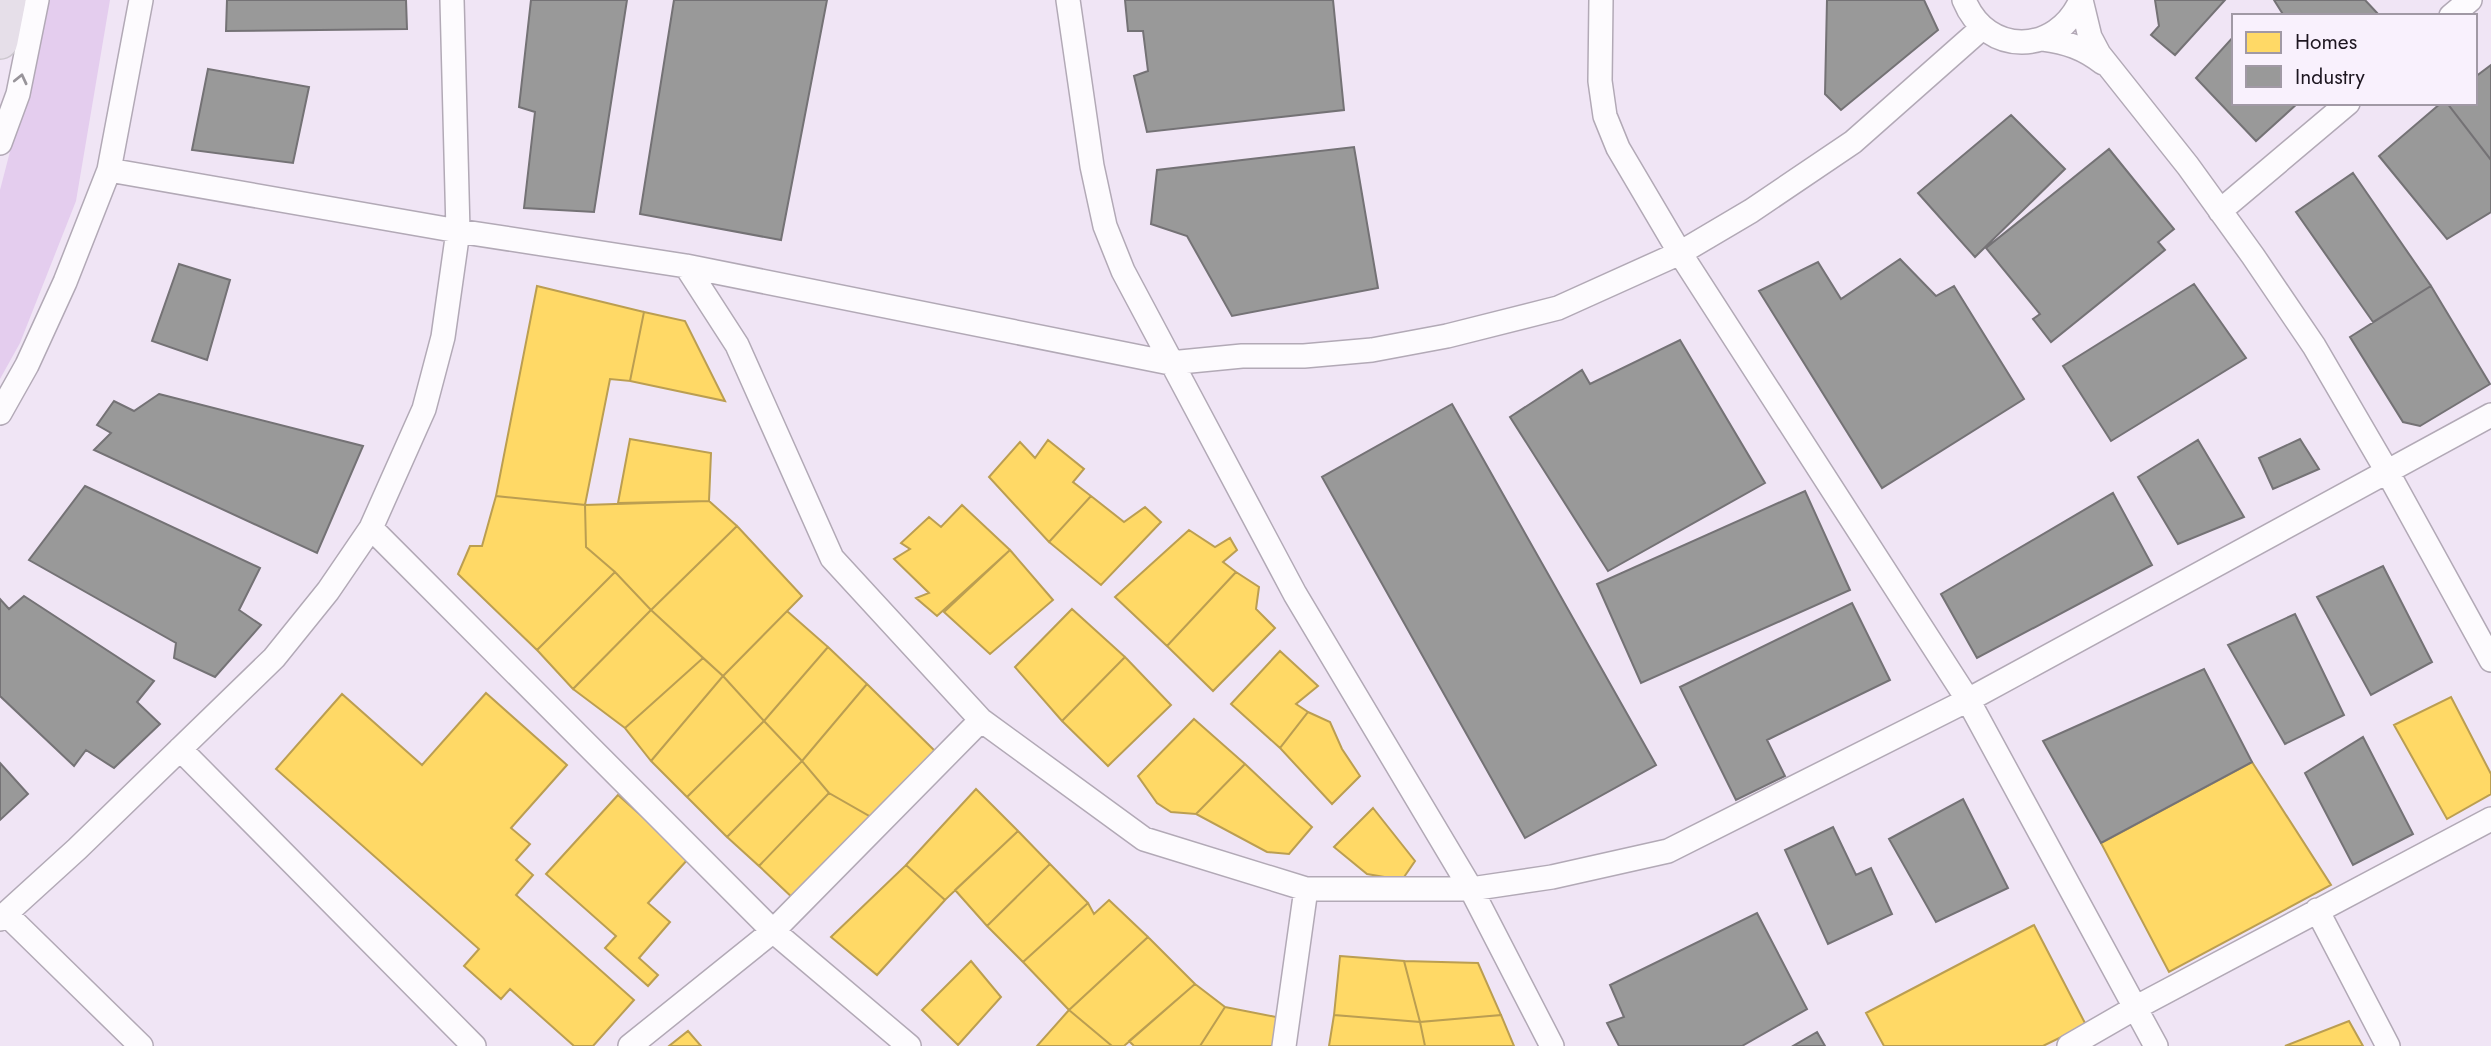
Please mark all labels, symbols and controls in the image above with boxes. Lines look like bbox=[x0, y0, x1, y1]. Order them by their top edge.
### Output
legend bbox=[2232, 14, 2477, 105]
text: Homes bbox=[2295, 27, 2357, 57]
text: Industry bbox=[2295, 62, 2366, 92]
one-way arrow bbox=[13, 73, 28, 85]

